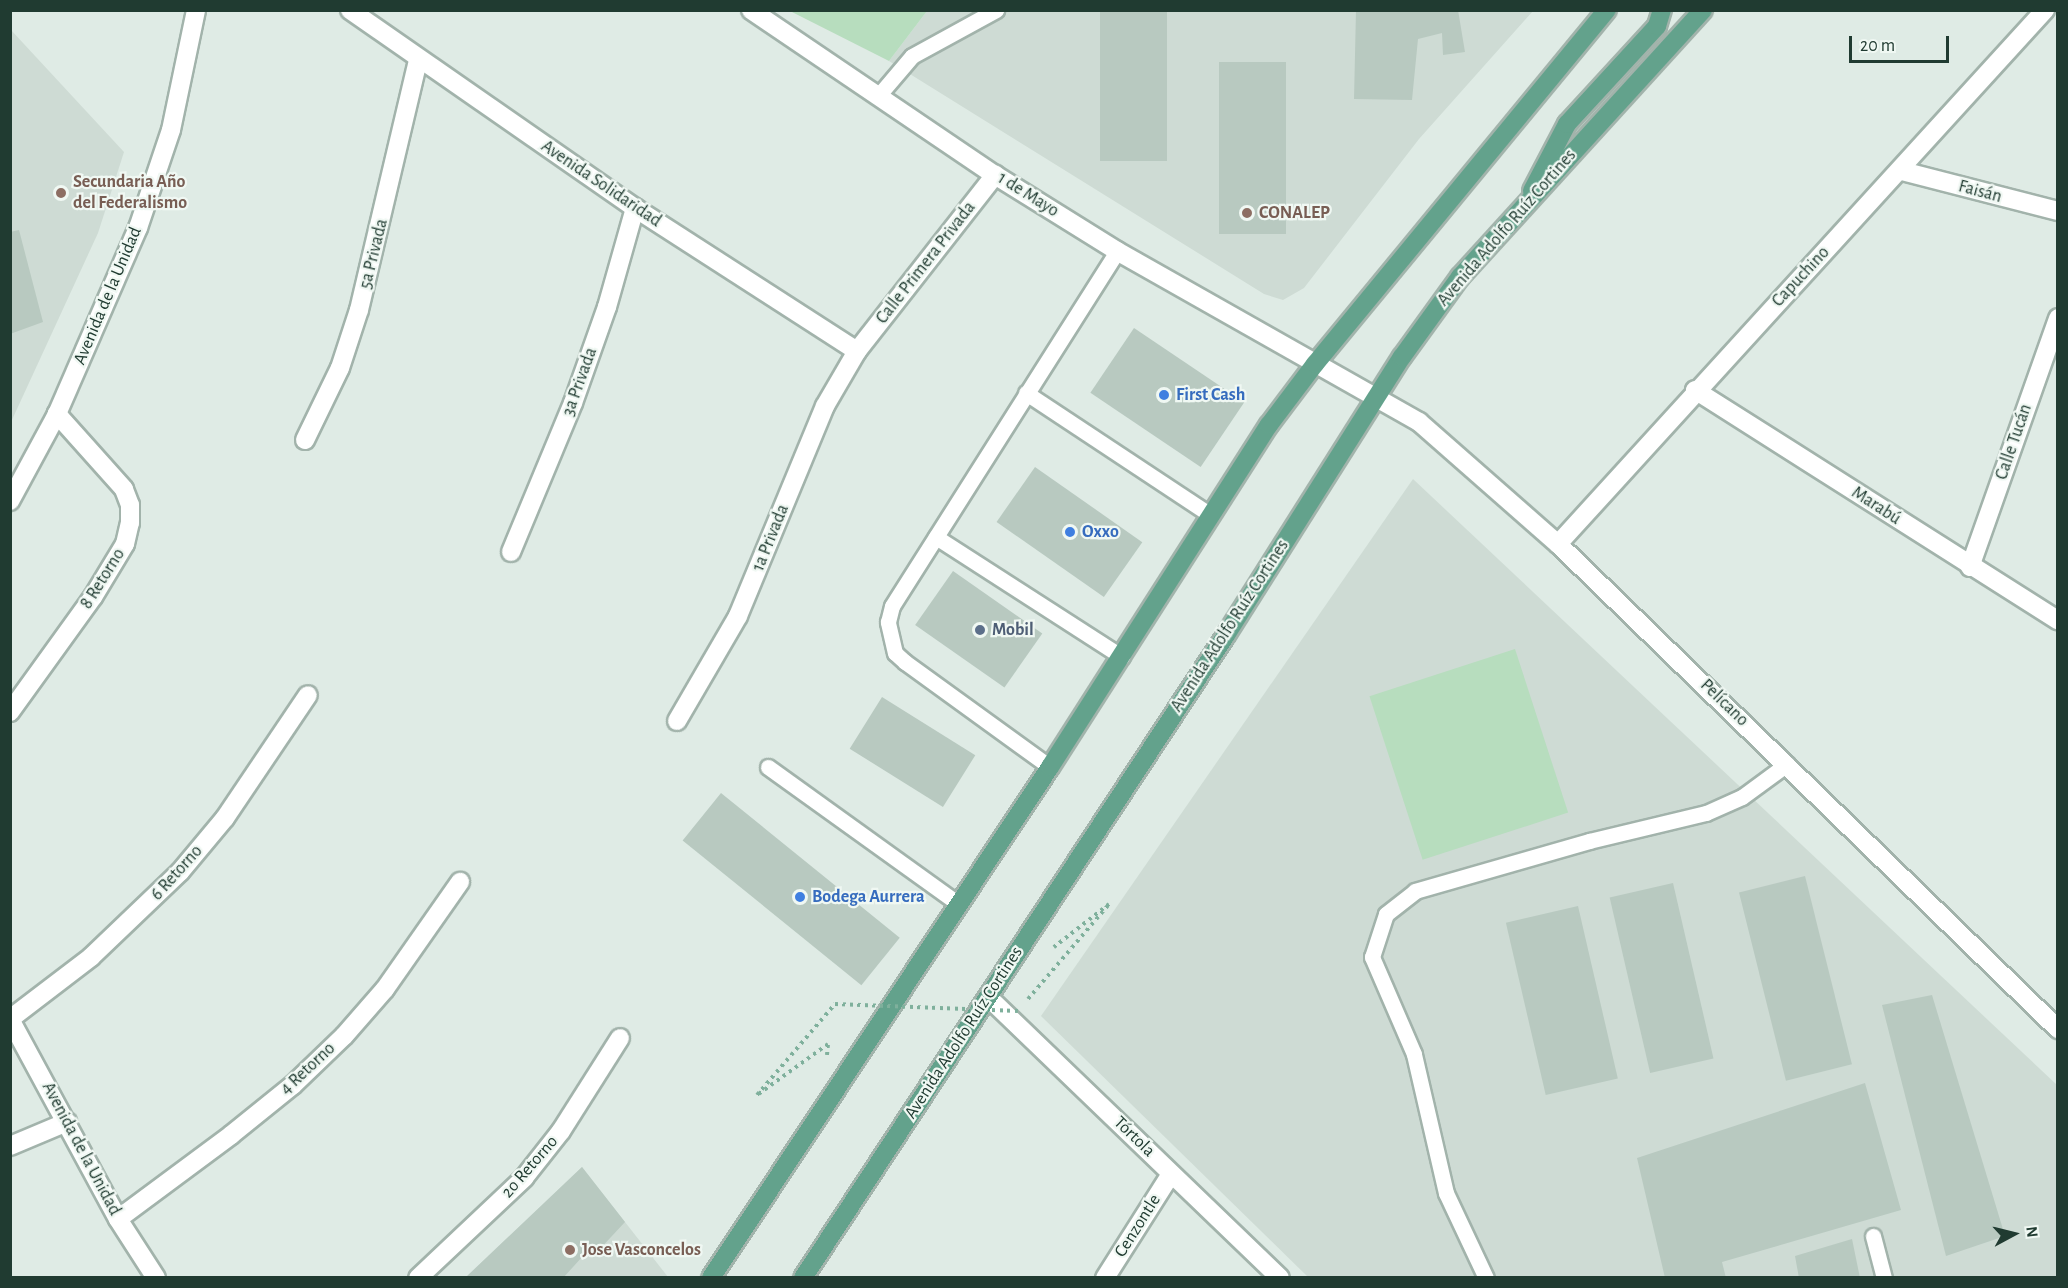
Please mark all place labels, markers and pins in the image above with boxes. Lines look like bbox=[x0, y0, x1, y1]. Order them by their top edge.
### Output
place label: Secundaria Año del Federalismo bbox=[73, 172, 187, 214]
marker: Secundaria Año del Federalismo bbox=[54, 186, 68, 200]
place label: CONALEP bbox=[1259, 202, 1330, 224]
marker: CONALEP bbox=[1240, 206, 1254, 220]
place label: First Cash bbox=[1176, 384, 1245, 406]
marker: First Cash bbox=[1157, 388, 1171, 402]
place label: Oxxo bbox=[1082, 521, 1119, 543]
marker: Oxxo bbox=[1063, 525, 1077, 539]
place label: Mobil bbox=[992, 619, 1034, 641]
marker: Mobil bbox=[973, 623, 987, 637]
place label: Bodega Aurrera bbox=[812, 886, 925, 908]
marker: Bodega Aurrera bbox=[793, 890, 807, 904]
place label: Jose Vasconcelos bbox=[582, 1239, 701, 1261]
marker: Jose Vasconcelos bbox=[563, 1243, 577, 1257]

